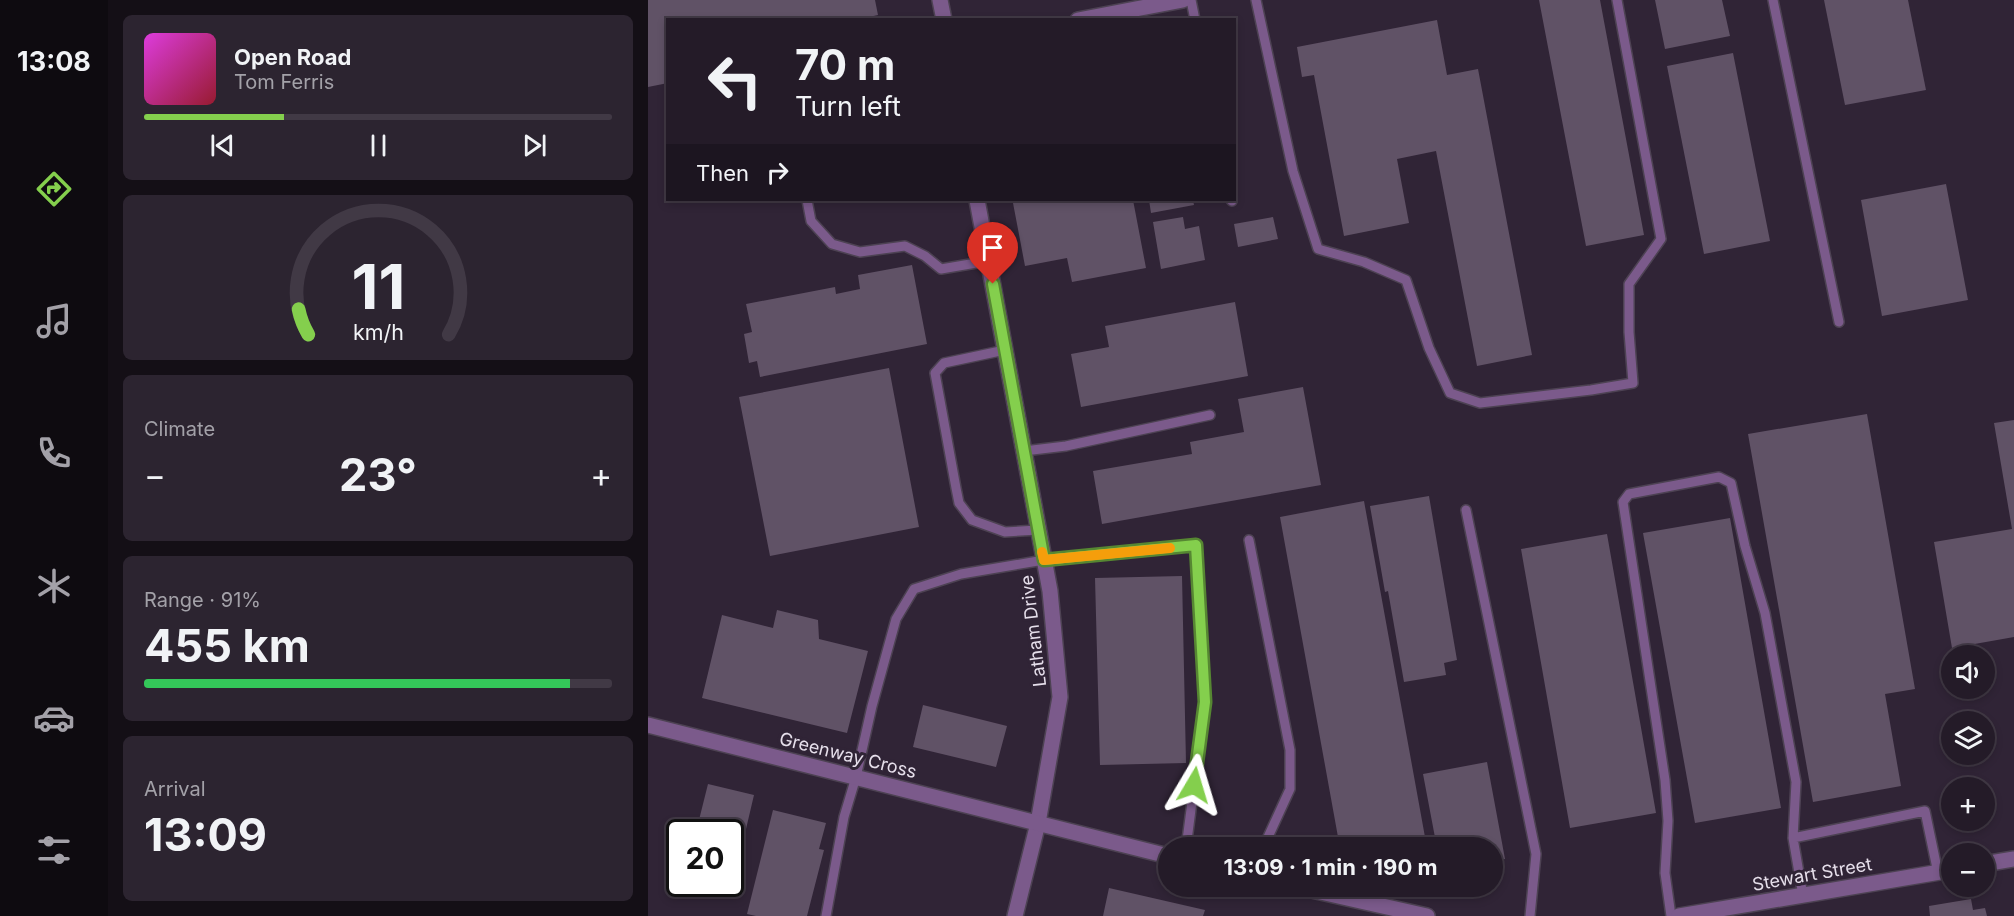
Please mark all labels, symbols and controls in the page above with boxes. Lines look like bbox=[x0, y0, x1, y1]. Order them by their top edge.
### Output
text: 70 m bbox=[795, 39, 895, 90]
icon: left bbox=[696, 42, 774, 120]
text: Open Road bbox=[234, 44, 351, 70]
text: 13:08 bbox=[17, 45, 91, 78]
text: Tom Ferris bbox=[234, 70, 334, 94]
text: Turn left bbox=[795, 90, 901, 123]
icon: previous bbox=[206, 129, 239, 162]
icon: pause bbox=[362, 129, 395, 162]
icon: next bbox=[518, 129, 551, 162]
icon: right bbox=[761, 156, 794, 189]
text: Then bbox=[696, 160, 749, 186]
icon: directions bbox=[33, 168, 75, 210]
pin bbox=[967, 222, 1018, 284]
icon: arrive bbox=[976, 231, 1009, 264]
text: 11 bbox=[351, 249, 405, 324]
icon: music bbox=[33, 300, 75, 342]
text: km/h bbox=[353, 319, 403, 345]
text: Climate bbox=[144, 417, 215, 441]
icon: phone bbox=[33, 432, 75, 474]
text: 23° bbox=[339, 447, 417, 502]
text: − bbox=[144, 455, 166, 495]
text: + bbox=[590, 455, 612, 495]
icon: climate bbox=[33, 565, 75, 607]
street label: Latham Drive bbox=[1016, 574, 1050, 688]
text: Range · 91% bbox=[144, 588, 261, 612]
text: 455 km bbox=[144, 618, 310, 673]
map controls bbox=[1941, 645, 1995, 897]
button: sound bbox=[1941, 645, 1995, 699]
icon: car bbox=[33, 697, 75, 739]
button: layers bbox=[1941, 711, 1995, 765]
street label: Greenway Cross bbox=[777, 728, 919, 782]
position arrow bbox=[1162, 753, 1226, 817]
text: Arrival bbox=[144, 777, 206, 801]
button: + bbox=[1941, 777, 1995, 831]
text: 13:09 bbox=[144, 807, 267, 862]
speed limit sign: 20 bbox=[666, 819, 744, 897]
icon: filters bbox=[33, 829, 75, 871]
button: − bbox=[1941, 843, 1995, 897]
street label: Stewart Street bbox=[1751, 853, 1874, 895]
text: 13:09 · 1 min · 190 m bbox=[1223, 854, 1438, 880]

